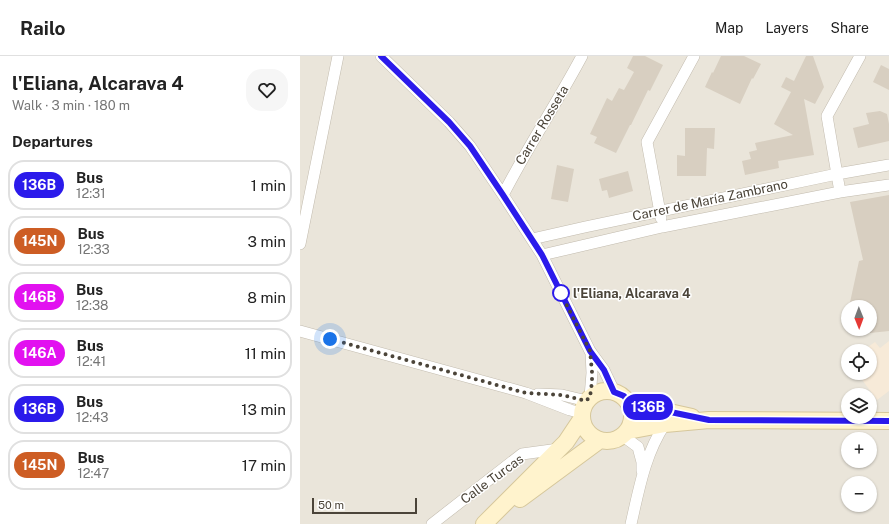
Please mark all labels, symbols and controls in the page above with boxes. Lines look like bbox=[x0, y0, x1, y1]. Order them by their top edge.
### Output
text: Railo bbox=[20, 17, 66, 39]
text: Map bbox=[715, 20, 743, 36]
text: Layers bbox=[765, 20, 809, 36]
text: Share bbox=[831, 20, 869, 36]
button: heart bbox=[246, 69, 288, 111]
text: l'Eliana, Alcarava 4 bbox=[12, 72, 184, 94]
street label: Carrer Rosseta bbox=[512, 83, 572, 167]
text: Walk · 3 min · 180 m bbox=[12, 98, 130, 113]
text: Departures bbox=[12, 133, 93, 150]
text: Bus bbox=[76, 169, 103, 186]
street label: Carrer de María Zambrano bbox=[631, 176, 789, 224]
text: 136B bbox=[22, 177, 56, 193]
text: 1 min bbox=[251, 177, 286, 194]
text: 12:31 bbox=[76, 186, 106, 201]
text: Bus bbox=[77, 225, 105, 242]
text: 145N bbox=[22, 233, 57, 249]
text: 3 min bbox=[247, 233, 286, 250]
text: 12:33 bbox=[77, 242, 110, 257]
text: Bus bbox=[76, 281, 103, 298]
marker: l'Eliana, Alcarava 4 bbox=[552, 284, 570, 302]
place label: l'Eliana, Alcarava 4 bbox=[573, 286, 691, 301]
text: 146B bbox=[22, 289, 56, 305]
text: 8 min bbox=[247, 289, 286, 306]
text: 12:38 bbox=[76, 298, 109, 313]
north arrow bbox=[841, 300, 877, 336]
map controls bbox=[841, 300, 877, 512]
your location bbox=[320, 329, 340, 349]
text: Bus bbox=[77, 337, 104, 354]
button: locate bbox=[841, 344, 877, 380]
text: 146A bbox=[22, 345, 57, 361]
text: 11 min bbox=[245, 345, 286, 362]
text: 12:41 bbox=[77, 354, 106, 369]
button: layers bbox=[841, 388, 877, 424]
text: Bus bbox=[76, 393, 103, 410]
line badge: 136B bbox=[620, 394, 676, 420]
text: 136B bbox=[631, 399, 665, 415]
text: 136B bbox=[22, 401, 56, 417]
text: 13 min bbox=[241, 401, 286, 418]
text: 12:43 bbox=[76, 410, 108, 425]
button: + bbox=[841, 432, 877, 468]
text: Bus bbox=[77, 449, 105, 466]
street label: Calle Turcas bbox=[458, 451, 526, 507]
text: 145N bbox=[22, 457, 57, 473]
text: 17 min bbox=[242, 457, 286, 474]
text: 12:47 bbox=[77, 466, 109, 481]
button: − bbox=[841, 476, 877, 512]
scale bar bbox=[312, 496, 417, 515]
text: 50 m bbox=[318, 499, 344, 511]

